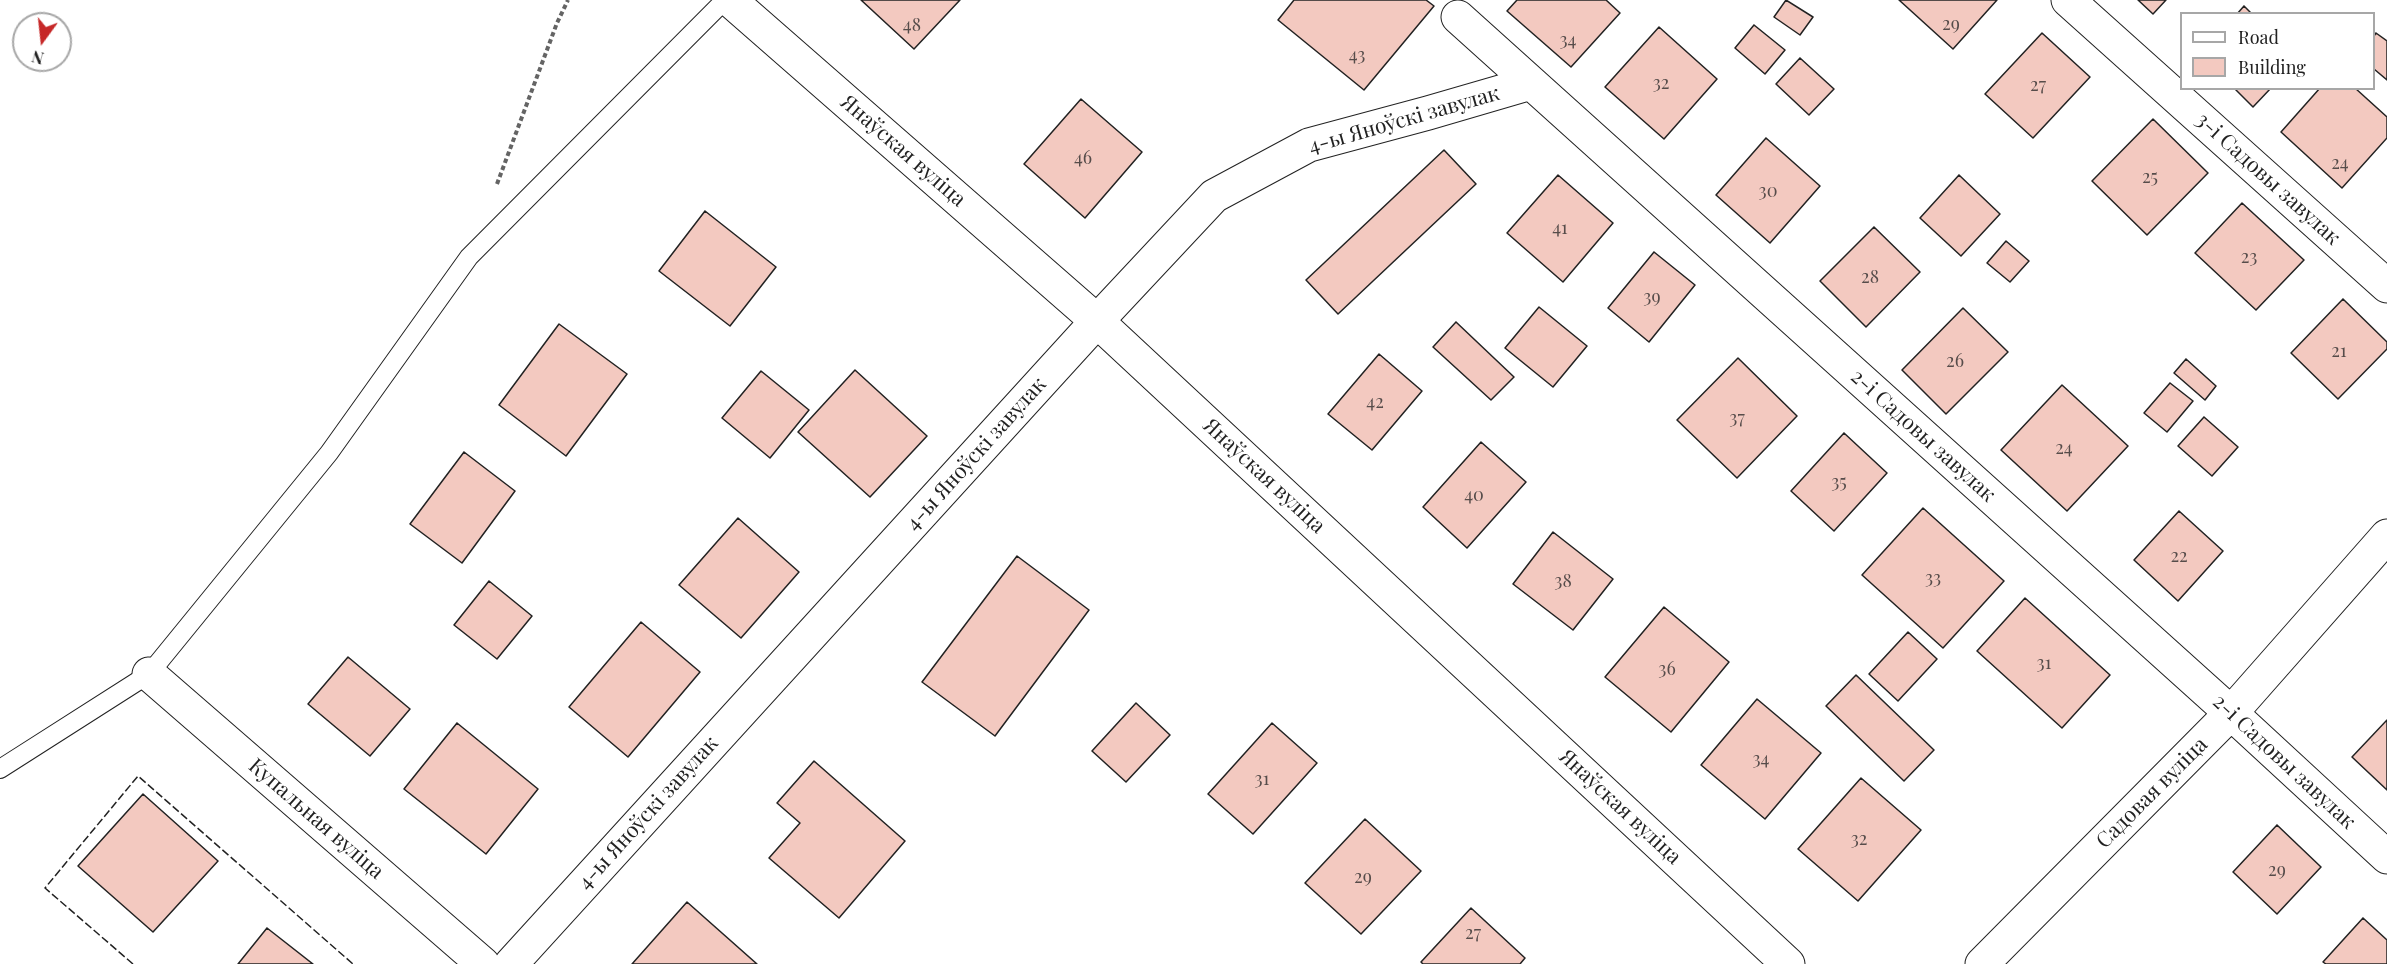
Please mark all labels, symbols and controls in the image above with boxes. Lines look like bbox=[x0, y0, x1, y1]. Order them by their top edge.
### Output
north arrow bbox=[12, 12, 72, 72]
legend bbox=[2180, 12, 2375, 90]
house number: 29 bbox=[1942, 13, 1960, 35]
house number: 48 bbox=[903, 14, 921, 36]
text: Road bbox=[2238, 25, 2279, 49]
house number: 34 bbox=[1559, 29, 1577, 51]
house number: 43 bbox=[1349, 44, 1365, 66]
text: N bbox=[29, 46, 46, 70]
text: Building bbox=[2238, 55, 2306, 79]
house number: 32 bbox=[1653, 72, 1669, 94]
house number: 27 bbox=[2030, 74, 2046, 96]
street label: 4-ы Яноўскі завулак bbox=[1306, 81, 1502, 159]
street label: Янаўская вуліца bbox=[835, 90, 971, 212]
street label: 3-і Садовы завулак bbox=[2191, 108, 2345, 250]
house number: 46 bbox=[1074, 147, 1092, 169]
house number: 24 bbox=[2331, 152, 2349, 174]
house number: 25 bbox=[2142, 166, 2158, 188]
house number: 30 bbox=[1759, 180, 1777, 202]
house number: 41 bbox=[1552, 217, 1568, 239]
house number: 23 bbox=[2241, 246, 2257, 268]
house number: 28 bbox=[1861, 266, 1879, 288]
house number: 39 bbox=[1643, 286, 1661, 308]
house number: 21 bbox=[2331, 340, 2347, 362]
house number: 26 bbox=[1946, 350, 1964, 372]
street label: 2-і Садовы завулак bbox=[1845, 364, 2001, 508]
street label: 4-ы Яноўскі завулак bbox=[901, 372, 1051, 536]
house number: 42 bbox=[1366, 391, 1384, 413]
house number: 37 bbox=[1729, 407, 1745, 429]
street label: Янаўская вуліца bbox=[1198, 413, 1330, 539]
house number: 24 bbox=[2055, 437, 2073, 459]
house number: 35 bbox=[1831, 471, 1847, 493]
house number: 40 bbox=[1464, 484, 1484, 506]
house number: 22 bbox=[2170, 545, 2188, 567]
house number: 33 bbox=[1925, 567, 1941, 589]
house number: 38 bbox=[1554, 570, 1572, 592]
house number: 31 bbox=[2037, 652, 2051, 674]
house number: 36 bbox=[1658, 658, 1676, 680]
street label: 2-і Садовы завулак bbox=[2207, 689, 2361, 835]
street label: 4-ы Яноўскі завулак bbox=[573, 731, 723, 895]
street label: Садовая вуліца bbox=[2091, 732, 2213, 854]
street label: Янаўская вуліца bbox=[1554, 744, 1686, 870]
house number: 34 bbox=[1752, 748, 1770, 770]
street label: Купальная вуліца bbox=[243, 753, 389, 885]
house number: 31 bbox=[1255, 768, 1269, 790]
house number: 32 bbox=[1851, 828, 1867, 850]
house number: 29 bbox=[2268, 859, 2286, 881]
house number: 29 bbox=[1354, 866, 1372, 888]
house number: 27 bbox=[1465, 922, 1481, 944]

